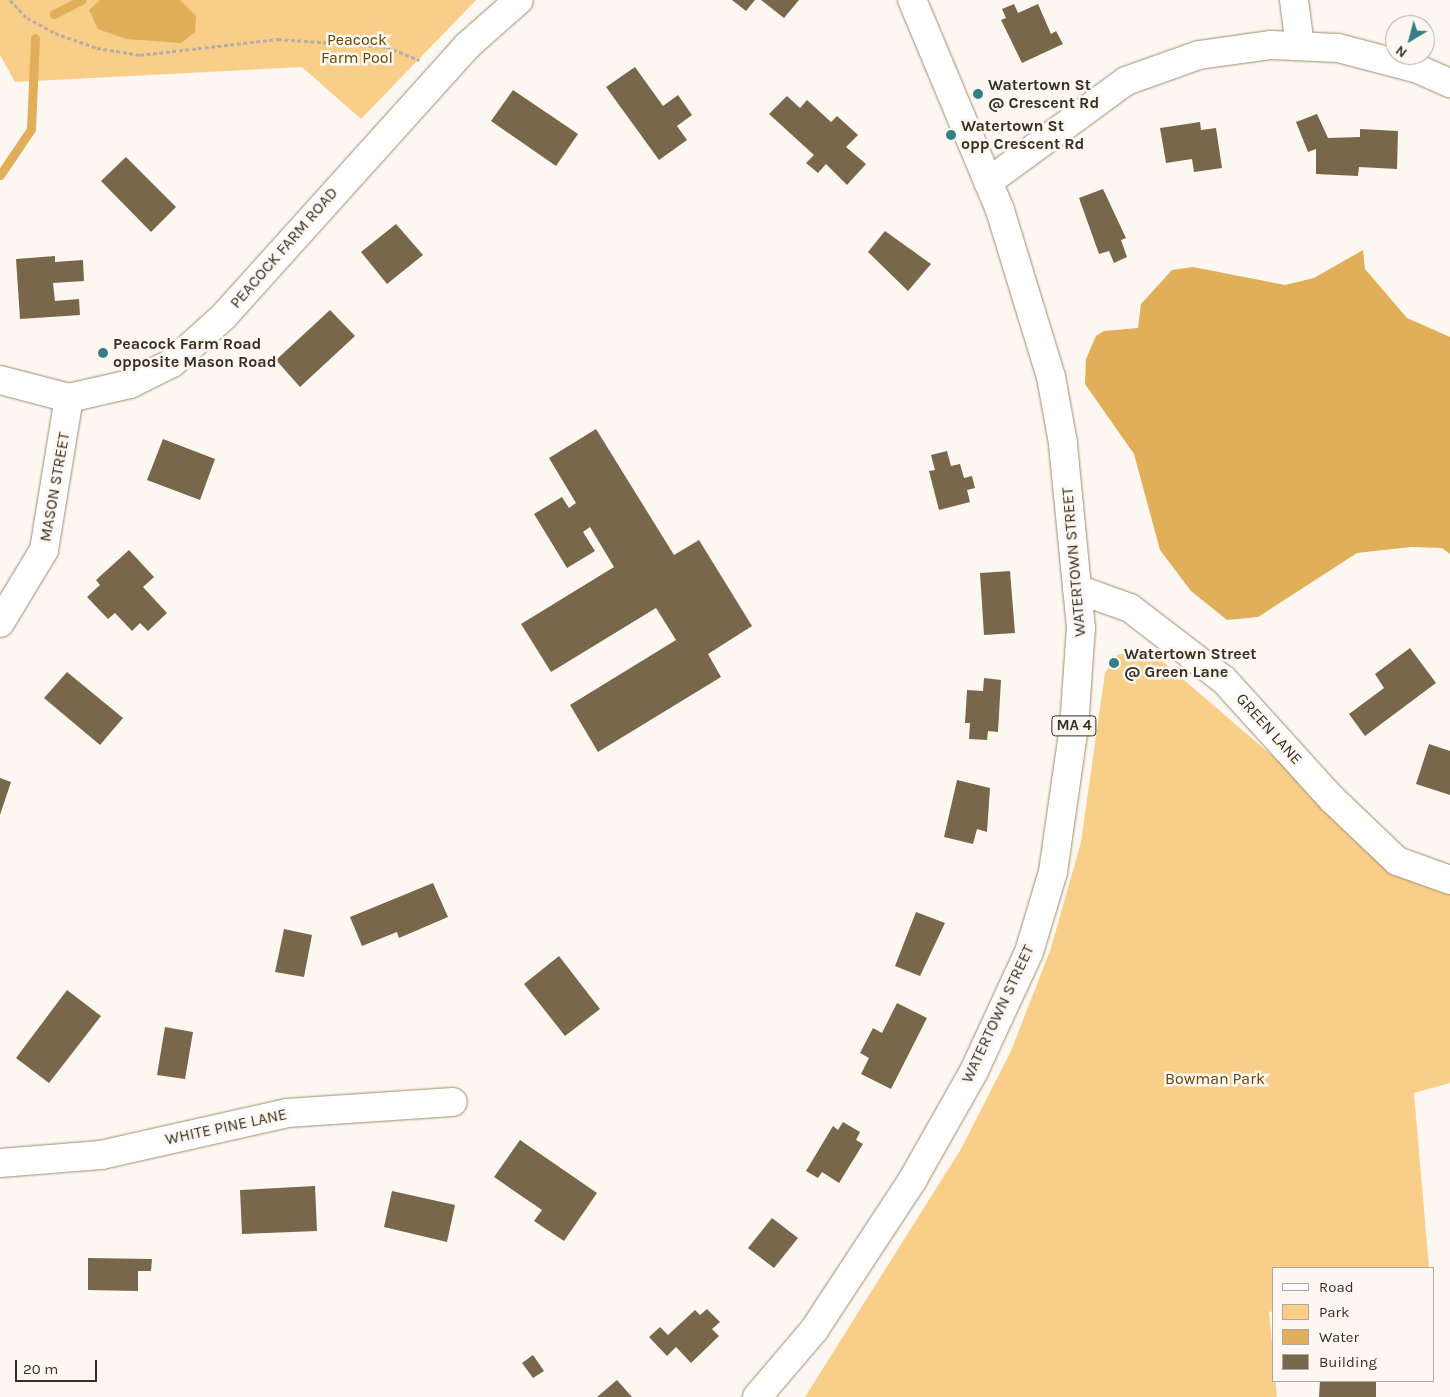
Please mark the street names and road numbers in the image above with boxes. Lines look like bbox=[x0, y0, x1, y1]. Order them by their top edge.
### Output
street label: PEACOCK FARM ROAD bbox=[226, 184, 342, 312]
street label: MASON STREET bbox=[36, 431, 74, 543]
street label: WATERTOWN STREET bbox=[1058, 486, 1090, 638]
street label: GREEN LANE bbox=[1232, 689, 1306, 769]
road number: MA 4 bbox=[1050, 714, 1098, 738]
street label: WATERTOWN STREET bbox=[958, 942, 1038, 1086]
street label: WHITE PINE LANE bbox=[163, 1105, 289, 1149]

